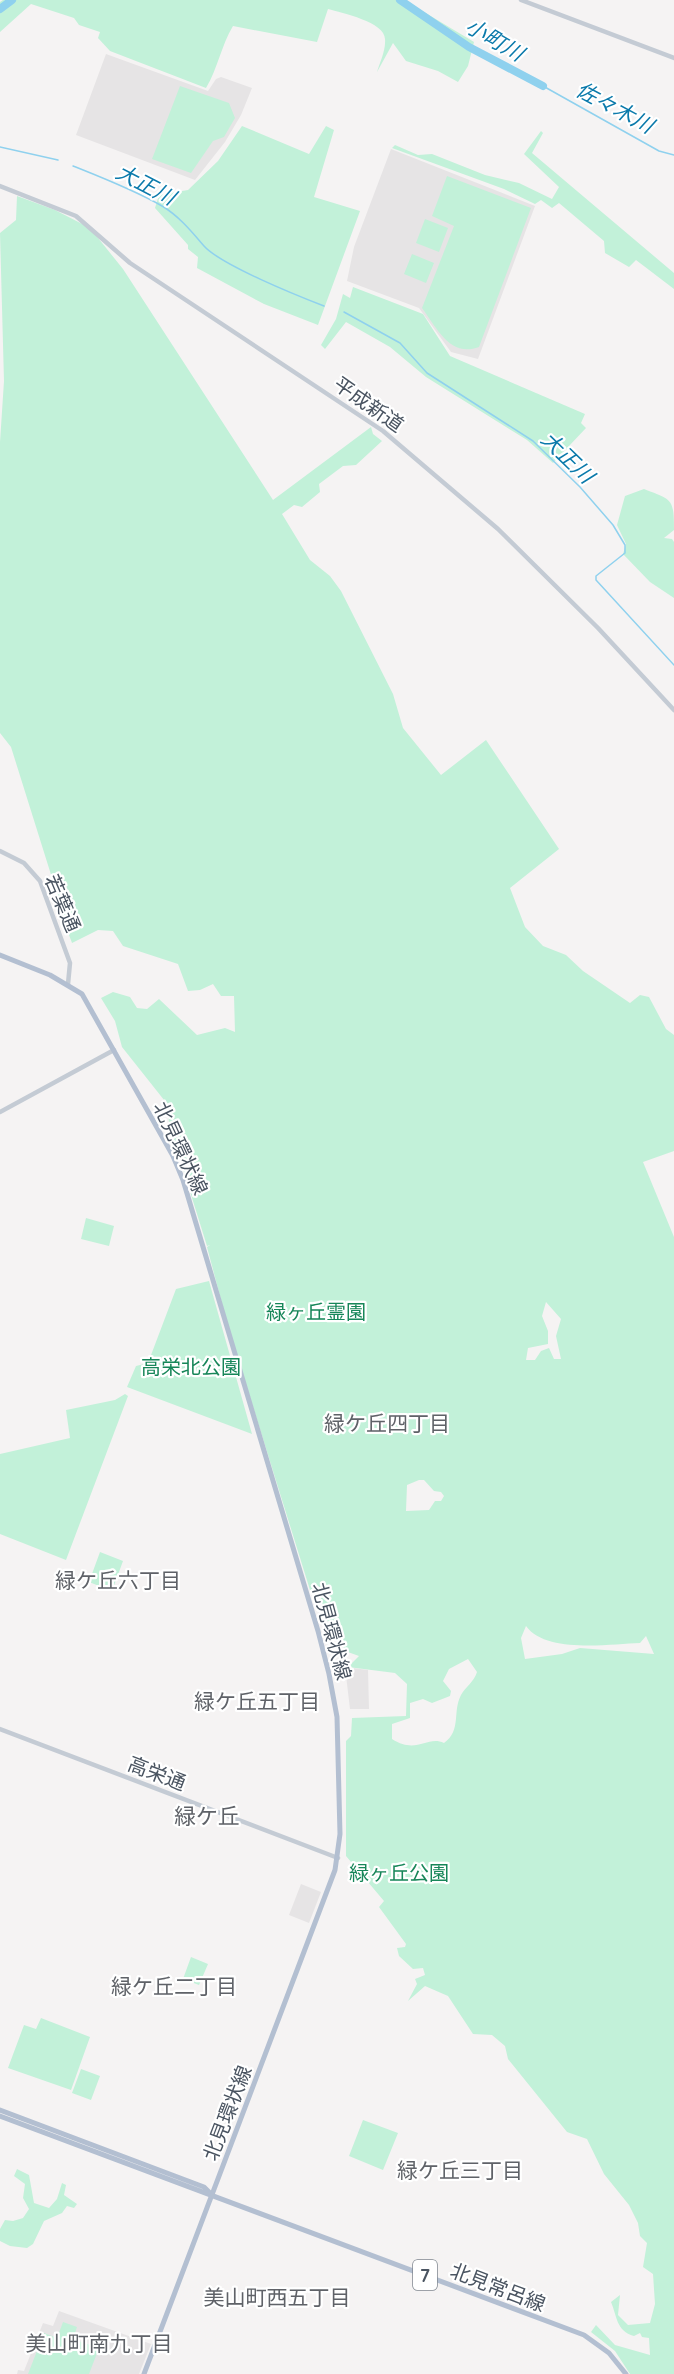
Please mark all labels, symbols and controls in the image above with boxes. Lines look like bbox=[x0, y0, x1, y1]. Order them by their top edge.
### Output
water label: 小町川 bbox=[461, 12, 531, 67]
water label: 佐々木川 bbox=[572, 76, 660, 139]
water label: 大正川 bbox=[112, 158, 182, 211]
street label: 平成新道 bbox=[329, 371, 409, 437]
water label: 大正川 bbox=[536, 426, 601, 490]
street label: 若葉通 bbox=[40, 871, 86, 935]
street label: 北見環状線 bbox=[149, 1097, 213, 1199]
park label: 緑ヶ丘霊園 bbox=[266, 1299, 366, 1324]
park label: 高栄北公園 bbox=[141, 1354, 241, 1379]
district label: 緑ケ丘四丁目 bbox=[324, 1410, 450, 1436]
district label: 緑ケ丘六丁目 bbox=[55, 1567, 181, 1593]
street label: 北見環状線 bbox=[307, 1579, 357, 1683]
district label: 緑ケ丘五丁目 bbox=[194, 1688, 320, 1714]
street label: 高栄通 bbox=[125, 1751, 189, 1795]
district label: 緑ケ丘 bbox=[174, 1802, 240, 1830]
park label: 緑ヶ丘公園 bbox=[349, 1860, 449, 1885]
district label: 緑ケ丘二丁目 bbox=[111, 1973, 237, 1999]
street label: 北見環状線 bbox=[197, 2062, 257, 2164]
district label: 緑ケ丘三丁目 bbox=[397, 2157, 523, 2183]
street label: 北見常呂線 bbox=[447, 2257, 549, 2317]
road number: 7 bbox=[413, 2260, 437, 2290]
district label: 美山町西五丁目 bbox=[204, 2284, 351, 2310]
district label: 美山町南九丁目 bbox=[26, 2330, 173, 2356]

